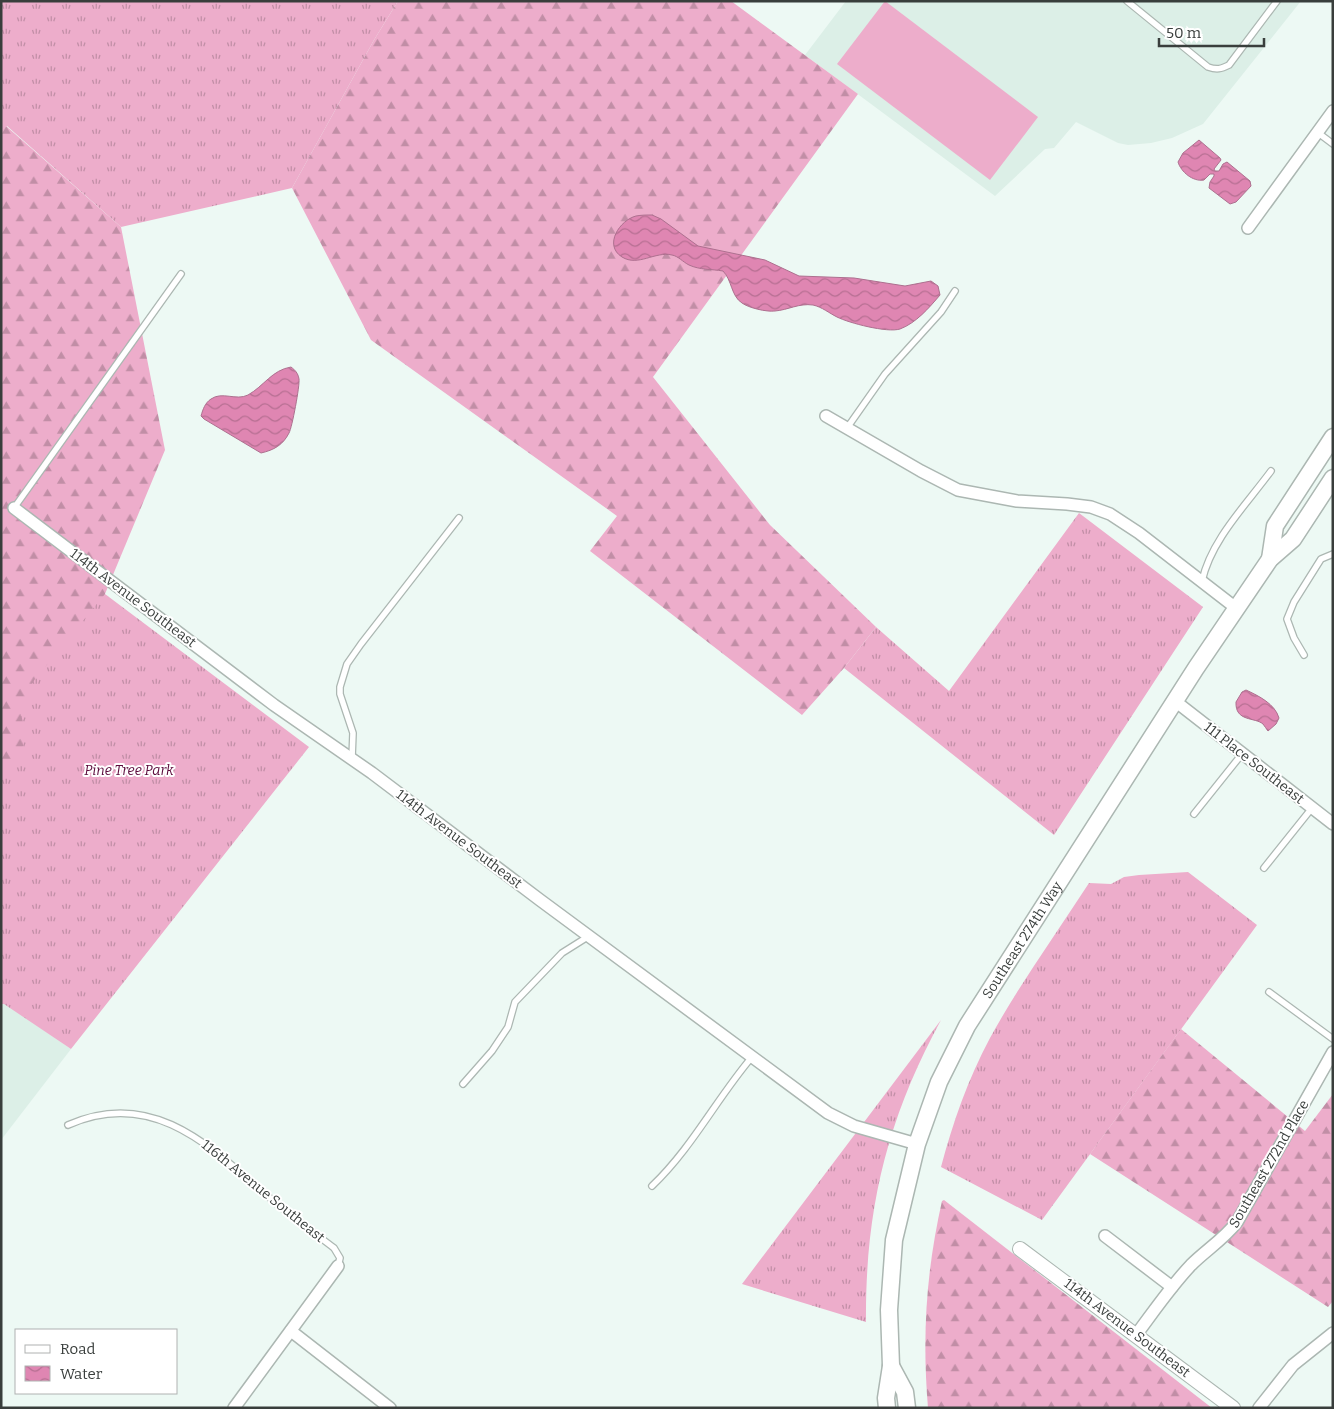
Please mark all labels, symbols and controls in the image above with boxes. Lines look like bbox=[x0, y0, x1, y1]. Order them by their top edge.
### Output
scale bar bbox=[1159, 15, 1264, 47]
text: 50 m bbox=[1166, 24, 1202, 42]
street label: 114th Avenue Southeast bbox=[67, 545, 199, 651]
street label: 111 Place Southeast bbox=[1200, 719, 1308, 807]
park label: Pine Tree Park bbox=[84, 762, 174, 779]
street label: 114th Avenue Southeast bbox=[393, 786, 525, 892]
street label: Southeast 274th Way bbox=[978, 878, 1066, 1001]
street label: Southeast 272nd Place bbox=[1225, 1097, 1313, 1231]
street label: 116th Avenue Southeast bbox=[198, 1136, 328, 1246]
street label: 114th Avenue Southeast bbox=[1061, 1275, 1193, 1381]
legend bbox=[15, 1329, 178, 1394]
text: Road bbox=[60, 1340, 95, 1358]
text: Water bbox=[60, 1365, 103, 1383]

